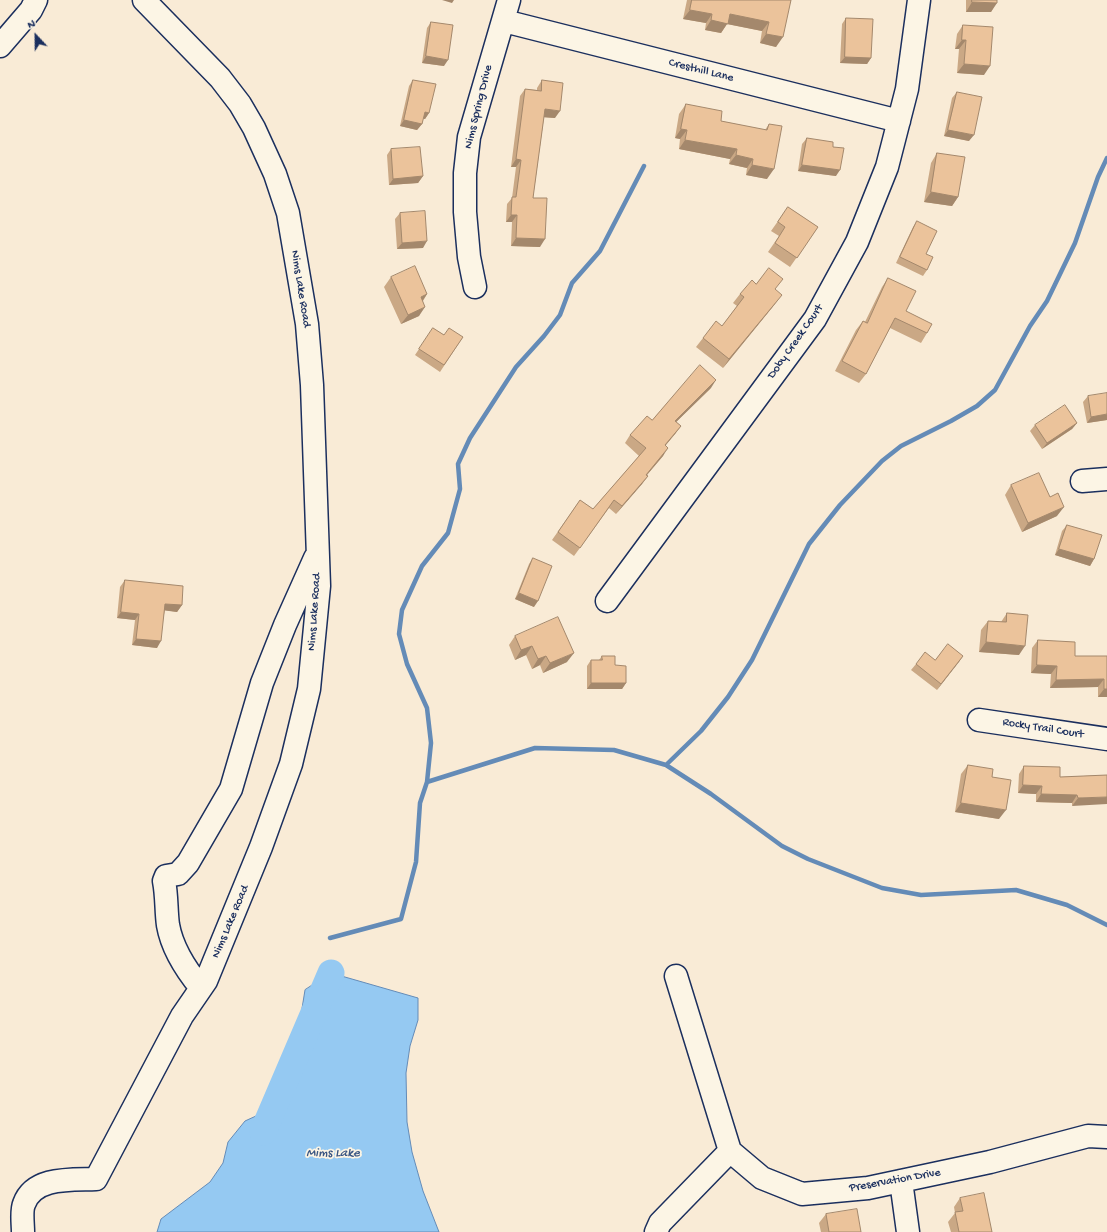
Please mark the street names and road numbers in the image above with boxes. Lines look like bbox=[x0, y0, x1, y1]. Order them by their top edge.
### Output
street label: Cresthill Lane bbox=[667, 56, 735, 86]
street label: Nims Spring Drive bbox=[462, 64, 496, 150]
street label: Nims Lake Road bbox=[287, 249, 313, 329]
street label: Doby Creek Court bbox=[765, 302, 827, 382]
street label: Nims Lake Road bbox=[305, 573, 325, 651]
street label: Rocky Trail Court bbox=[1001, 715, 1085, 743]
street label: Nims Lake Road bbox=[209, 883, 253, 961]
street label: Preservation Drive bbox=[848, 1166, 942, 1196]

